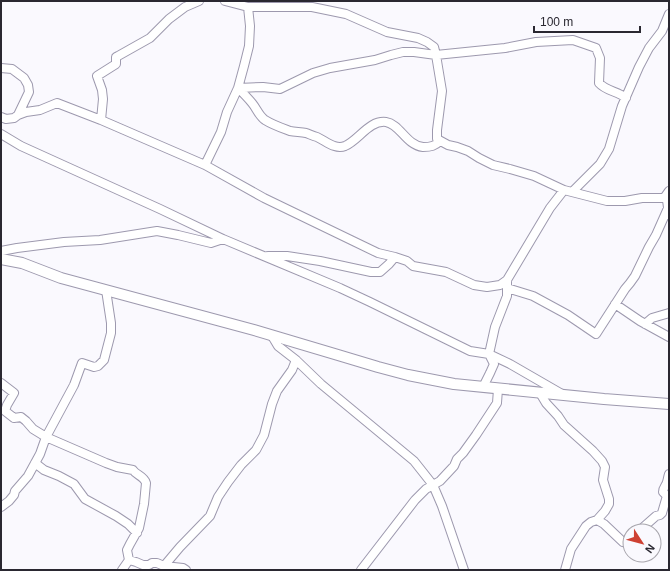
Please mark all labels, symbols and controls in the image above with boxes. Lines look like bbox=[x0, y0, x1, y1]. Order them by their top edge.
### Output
scale bar bbox=[534, 8, 640, 34]
text: 100 m bbox=[540, 15, 573, 29]
north arrow bbox=[622, 523, 662, 563]
text: N bbox=[643, 542, 657, 556]

